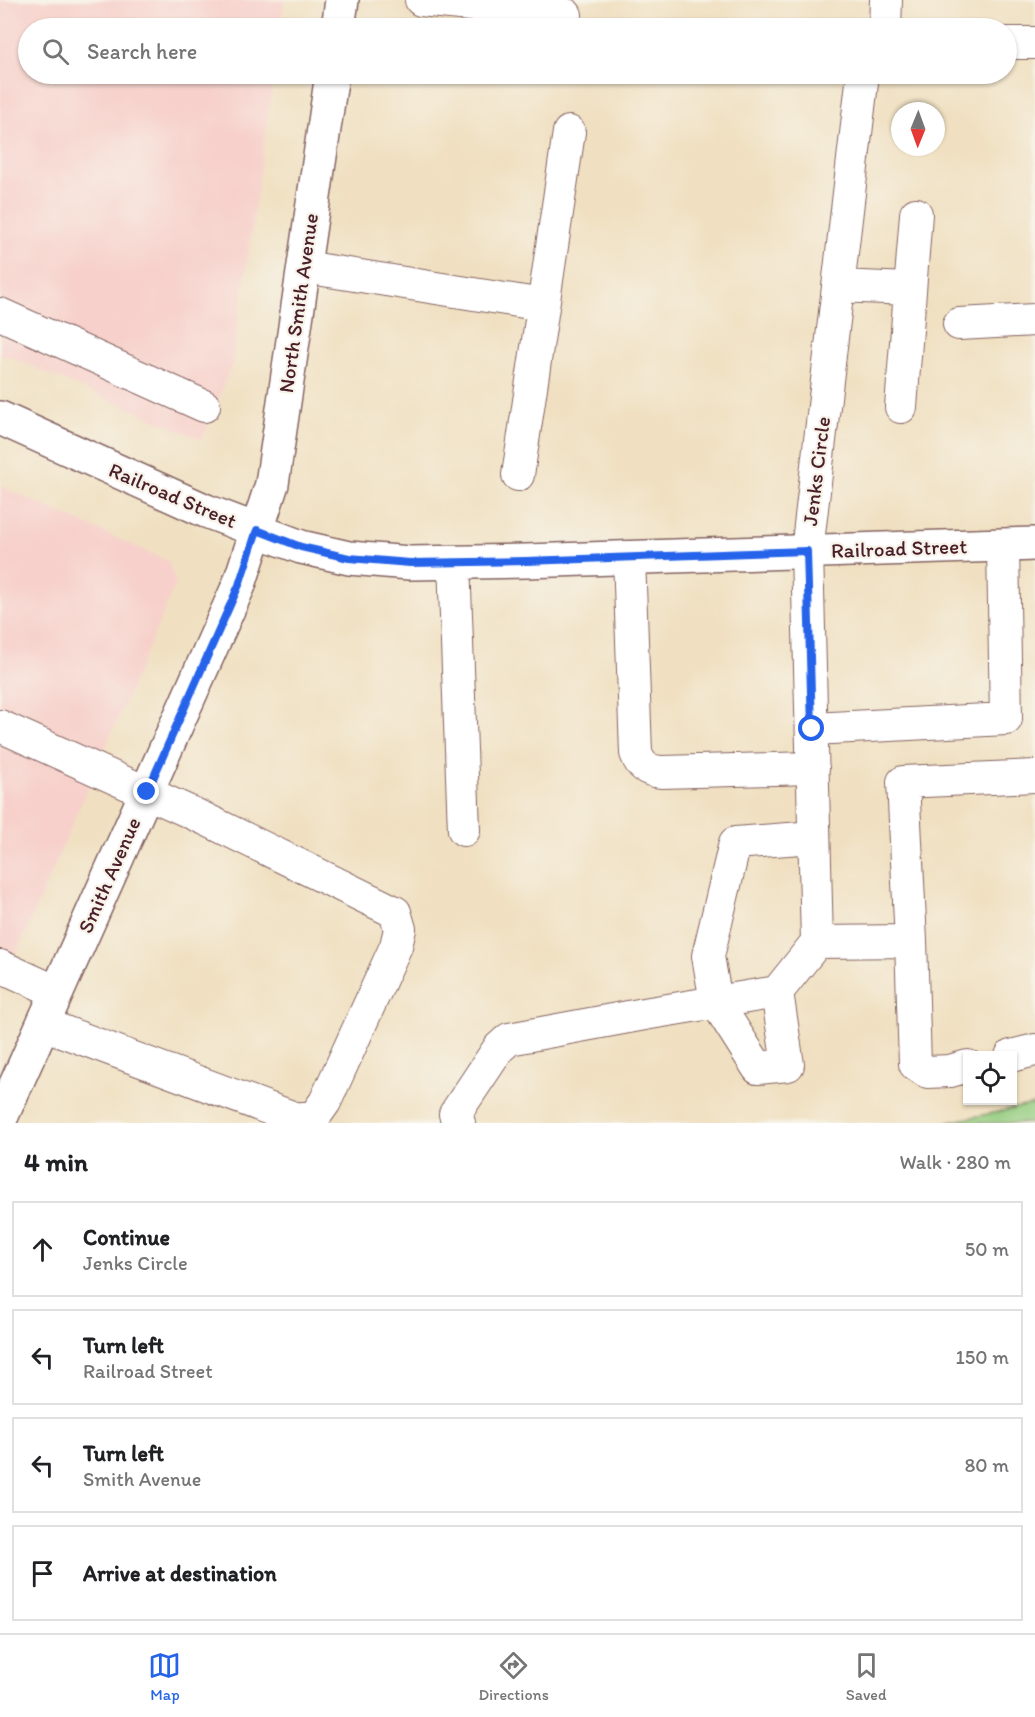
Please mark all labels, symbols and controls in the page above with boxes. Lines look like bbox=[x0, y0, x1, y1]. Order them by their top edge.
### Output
search box bbox=[18, 18, 1017, 84]
icon: search bbox=[39, 35, 72, 68]
text: Search here bbox=[87, 38, 197, 65]
north arrow bbox=[891, 102, 945, 156]
street label: North Smith Avenue bbox=[273, 211, 323, 395]
street label: Jenks Circle bbox=[797, 415, 835, 527]
street label: Railroad Street bbox=[105, 457, 241, 533]
street label: Railroad Street bbox=[830, 533, 968, 563]
route start bbox=[798, 715, 824, 741]
route end bbox=[133, 778, 159, 804]
street label: Smith Avenue bbox=[72, 813, 146, 937]
map controls bbox=[963, 1051, 1017, 1105]
button: locate bbox=[963, 1051, 1017, 1105]
text: 4 min bbox=[24, 1146, 88, 1178]
text: Walk · 280 m bbox=[899, 1150, 1011, 1174]
text: Continue bbox=[83, 1224, 170, 1251]
icon: ahead bbox=[26, 1233, 59, 1266]
text: 50 m bbox=[965, 1237, 1009, 1261]
text: Jenks Circle bbox=[83, 1251, 188, 1275]
text: Turn left bbox=[83, 1332, 164, 1359]
icon: left bbox=[26, 1341, 59, 1374]
text: 150 m bbox=[956, 1345, 1009, 1369]
text: Railroad Street bbox=[83, 1359, 213, 1383]
text: Turn left bbox=[83, 1440, 164, 1467]
icon: left bbox=[26, 1449, 59, 1482]
text: 80 m bbox=[964, 1453, 1009, 1477]
text: Smith Avenue bbox=[83, 1467, 201, 1491]
icon: arrive bbox=[26, 1557, 59, 1590]
text: Arrive at destination bbox=[83, 1560, 277, 1587]
tab: Map bbox=[148, 1649, 181, 1704]
tab: Directions bbox=[478, 1649, 549, 1704]
tab: Saved bbox=[846, 1649, 887, 1704]

